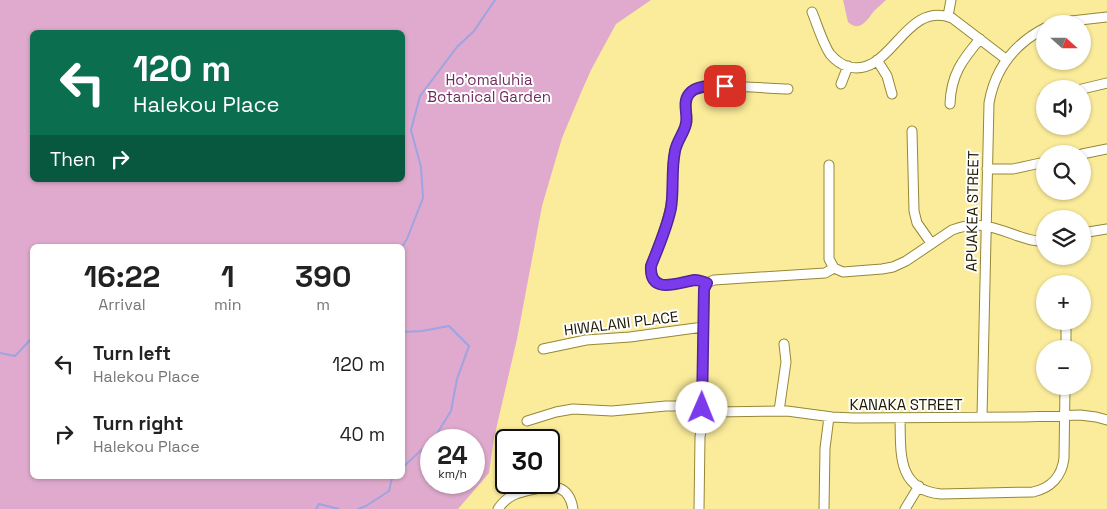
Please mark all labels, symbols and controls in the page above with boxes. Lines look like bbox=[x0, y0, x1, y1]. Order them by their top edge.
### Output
north arrow bbox=[1036, 15, 1091, 70]
map controls bbox=[1036, 15, 1091, 395]
text: 120 m bbox=[133, 47, 231, 91]
icon: left bbox=[50, 50, 115, 115]
pin bbox=[704, 65, 746, 107]
park label: Ho'omaluhia Botanical Garden bbox=[427, 70, 551, 106]
icon: arrive bbox=[711, 72, 739, 100]
button: sound bbox=[1036, 80, 1091, 135]
text: Halekou Place bbox=[133, 90, 280, 118]
icon: right bbox=[106, 145, 134, 173]
button: search bbox=[1036, 145, 1091, 200]
text: Then bbox=[50, 147, 96, 172]
street label: APUAKEA STREET bbox=[961, 150, 983, 272]
button: layers bbox=[1036, 210, 1091, 265]
text: 16:22 bbox=[84, 257, 160, 296]
text: 1 bbox=[221, 257, 235, 296]
text: 390 bbox=[295, 257, 351, 296]
button: + bbox=[1036, 275, 1091, 330]
text: Arrival bbox=[98, 294, 146, 315]
text: min bbox=[214, 294, 241, 315]
text: m bbox=[316, 294, 330, 315]
street label: HIWALANI PLACE bbox=[563, 307, 679, 339]
button: − bbox=[1036, 340, 1091, 395]
text: Turn left bbox=[93, 341, 171, 366]
icon: left bbox=[50, 350, 78, 378]
text: 120 m bbox=[332, 352, 385, 377]
text: Halekou Place bbox=[93, 366, 200, 387]
position arrow bbox=[675, 381, 727, 433]
street label: KANAKA STREET bbox=[850, 395, 963, 414]
text: Turn right bbox=[93, 411, 183, 436]
icon: right bbox=[50, 420, 78, 448]
text: 40 m bbox=[340, 422, 385, 447]
speed limit sign: 30 bbox=[495, 429, 560, 494]
text: Halekou Place bbox=[93, 436, 200, 457]
text: 24 bbox=[437, 439, 468, 471]
text: km/h bbox=[438, 466, 467, 482]

